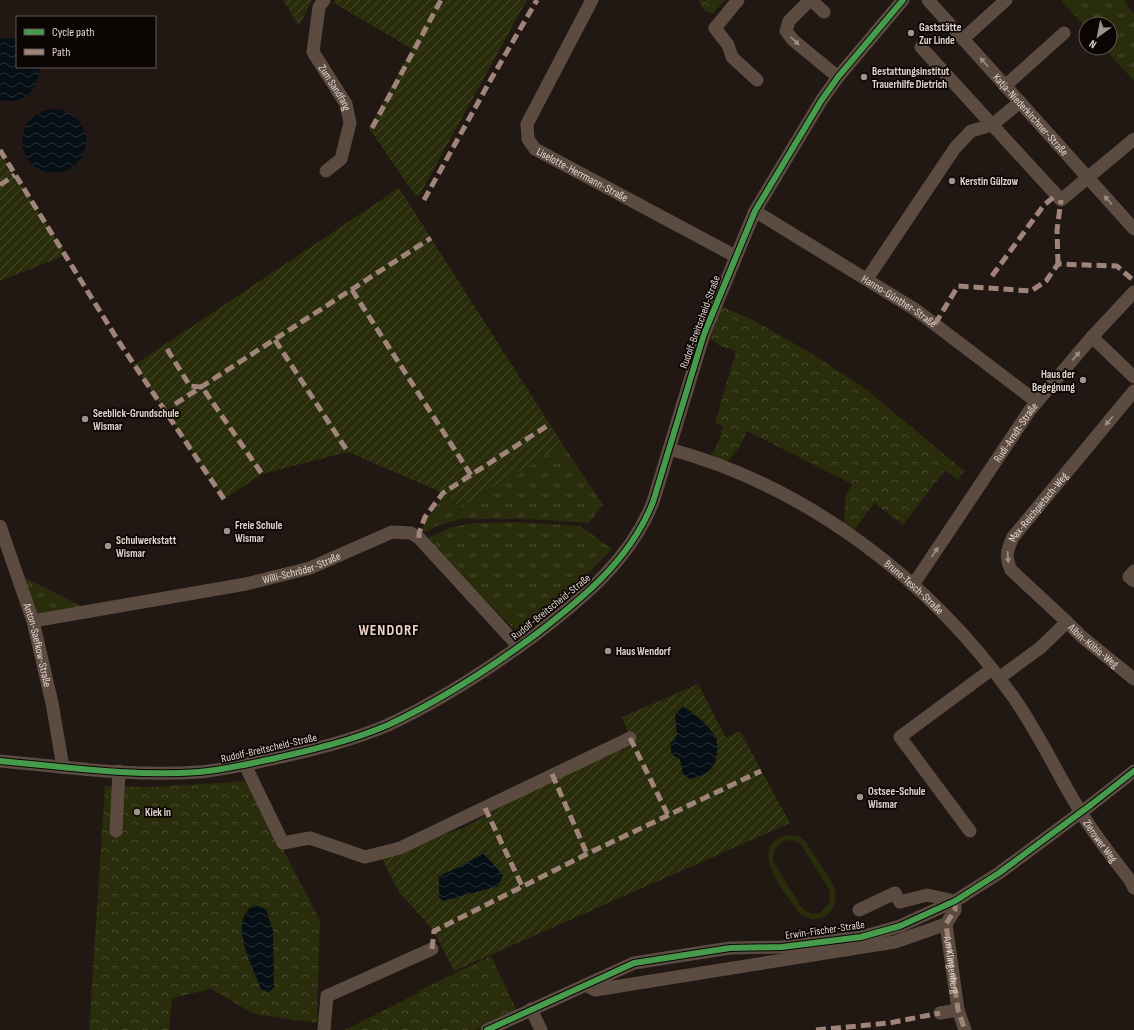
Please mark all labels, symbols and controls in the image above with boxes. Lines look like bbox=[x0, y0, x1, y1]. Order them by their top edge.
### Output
legend bbox=[16, 16, 156, 68]
north arrow bbox=[1078, 16, 1118, 56]
place label: Gaststätte Zur Linde bbox=[919, 21, 962, 47]
text: Cycle path bbox=[52, 25, 94, 40]
marker: Gaststätte Zur Linde bbox=[906, 28, 916, 38]
one-way arrow bbox=[790, 36, 800, 45]
text: N bbox=[1087, 37, 1099, 51]
text: Path bbox=[52, 45, 70, 60]
one-way arrow bbox=[979, 57, 988, 67]
street label: Zum Sandfang bbox=[316, 62, 354, 112]
place label: Bestattungsinstitut Trauerhilfe Dietrich bbox=[872, 65, 950, 91]
street label: Katja-Niederkirchner-Straße bbox=[991, 71, 1071, 158]
marker: Bestattungsinstitut Trauerhilfe Dietrich bbox=[859, 72, 869, 82]
street label: Liselotte-Herrmann-Straße bbox=[534, 145, 630, 204]
place label: Kerstin Gülzow bbox=[960, 175, 1019, 188]
marker: Kerstin Gülzow bbox=[947, 176, 957, 186]
one-way arrow bbox=[1104, 196, 1113, 205]
street label: Hanno-Günther-Straße bbox=[859, 272, 939, 330]
street label: Rudolf-Breitscheid-Straße bbox=[677, 274, 723, 370]
one-way arrow bbox=[1071, 351, 1081, 361]
place label: Haus der Begegnung bbox=[1032, 368, 1076, 394]
marker: Haus der Begegnung bbox=[1078, 375, 1088, 385]
street label: Rudi-Arndt-Straße bbox=[991, 400, 1040, 464]
place label: Seeblick-Grundschule Wismar bbox=[93, 407, 180, 433]
marker: Seeblick-Grundschule Wismar bbox=[80, 414, 90, 424]
one-way arrow bbox=[1105, 415, 1114, 426]
street label: Max-Reichpietsch-Weg bbox=[1005, 469, 1071, 544]
place label: Freie Schule Wismar bbox=[235, 519, 283, 545]
marker: Freie Schule Wismar bbox=[222, 526, 232, 536]
place label: Schulwerkstatt Wismar bbox=[116, 534, 177, 560]
marker: Schulwerkstatt Wismar bbox=[103, 541, 113, 551]
one-way arrow bbox=[931, 547, 939, 557]
street label: Willi-Schröder-Straße bbox=[261, 549, 342, 586]
one-way arrow bbox=[1004, 550, 1011, 563]
street label: Bruno-Tesch-Straße bbox=[882, 557, 946, 617]
street label: Rudolf-Breitscheid-Straße bbox=[509, 571, 593, 643]
street label: Anton-Saefkow-Straße bbox=[20, 600, 55, 688]
street label: Albin-Köbis-Weg bbox=[1065, 620, 1122, 671]
district label: WENDORF bbox=[358, 621, 420, 640]
place label: Haus Wendorf bbox=[616, 645, 671, 658]
marker: Haus Wendorf bbox=[603, 646, 613, 656]
street label: Rudolf-Breitscheid-Straße bbox=[220, 731, 318, 765]
place label: Ostsee-Schule Wismar bbox=[868, 785, 926, 811]
marker: Ostsee-Schule Wismar bbox=[855, 792, 865, 802]
place label: Kiek in bbox=[145, 806, 171, 819]
marker: Kiek in bbox=[132, 807, 142, 817]
street label: Zierower Weg bbox=[1081, 817, 1121, 865]
street label: Erwin-Fischer-Straße bbox=[784, 918, 866, 942]
street label: Am Klingenberg bbox=[941, 935, 962, 995]

